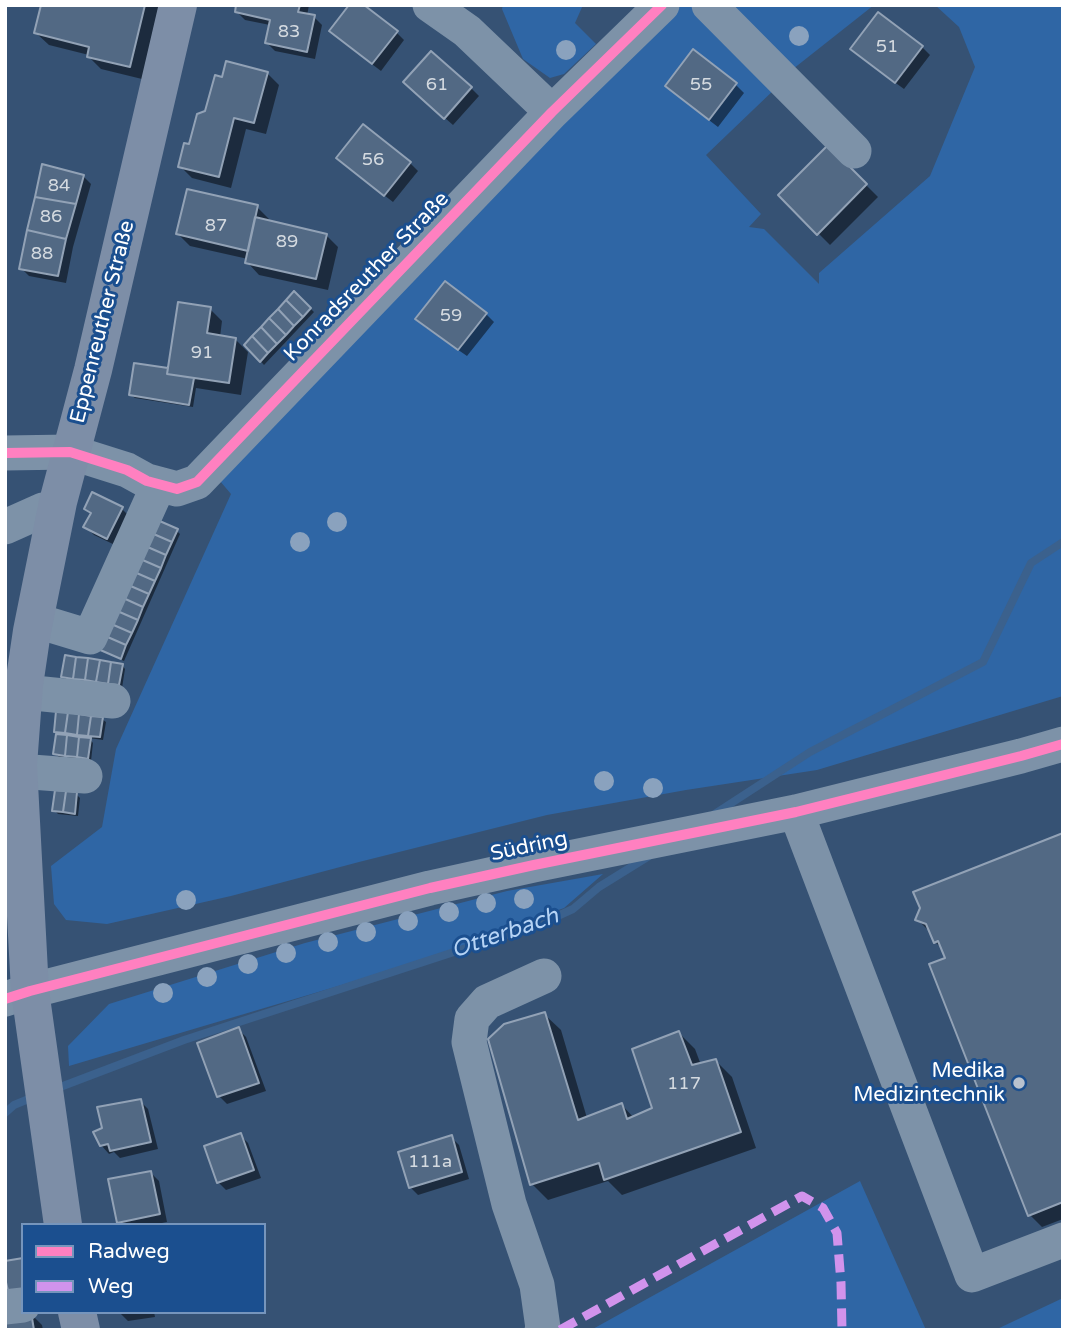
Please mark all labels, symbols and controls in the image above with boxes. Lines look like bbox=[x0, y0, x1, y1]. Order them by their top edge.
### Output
house number: 83 bbox=[278, 21, 300, 43]
house number: 51 bbox=[876, 36, 898, 58]
house number: 61 bbox=[426, 74, 448, 96]
house number: 55 bbox=[690, 74, 712, 96]
house number: 56 bbox=[362, 149, 384, 171]
house number: 84 bbox=[48, 175, 70, 197]
street label: Konradsreuther Straße bbox=[279, 187, 455, 367]
house number: 86 bbox=[40, 206, 62, 228]
house number: 87 bbox=[205, 215, 227, 237]
street label: Eppenreuther Straße bbox=[66, 218, 140, 426]
house number: 89 bbox=[276, 231, 298, 253]
house number: 88 bbox=[31, 243, 53, 265]
house number: 59 bbox=[440, 305, 462, 327]
house number: 91 bbox=[191, 342, 213, 364]
street label: Südring bbox=[488, 827, 570, 867]
water label: Otterbach bbox=[448, 903, 562, 965]
place label: Medika Medizintechnik bbox=[853, 1058, 1005, 1108]
house number: 117 bbox=[667, 1073, 701, 1095]
marker: Medika Medizintechnik bbox=[1011, 1075, 1027, 1091]
house number: 111a bbox=[408, 1151, 452, 1173]
legend bbox=[21, 1223, 266, 1314]
text: Radweg bbox=[88, 1239, 170, 1264]
text: Weg bbox=[88, 1274, 133, 1299]

